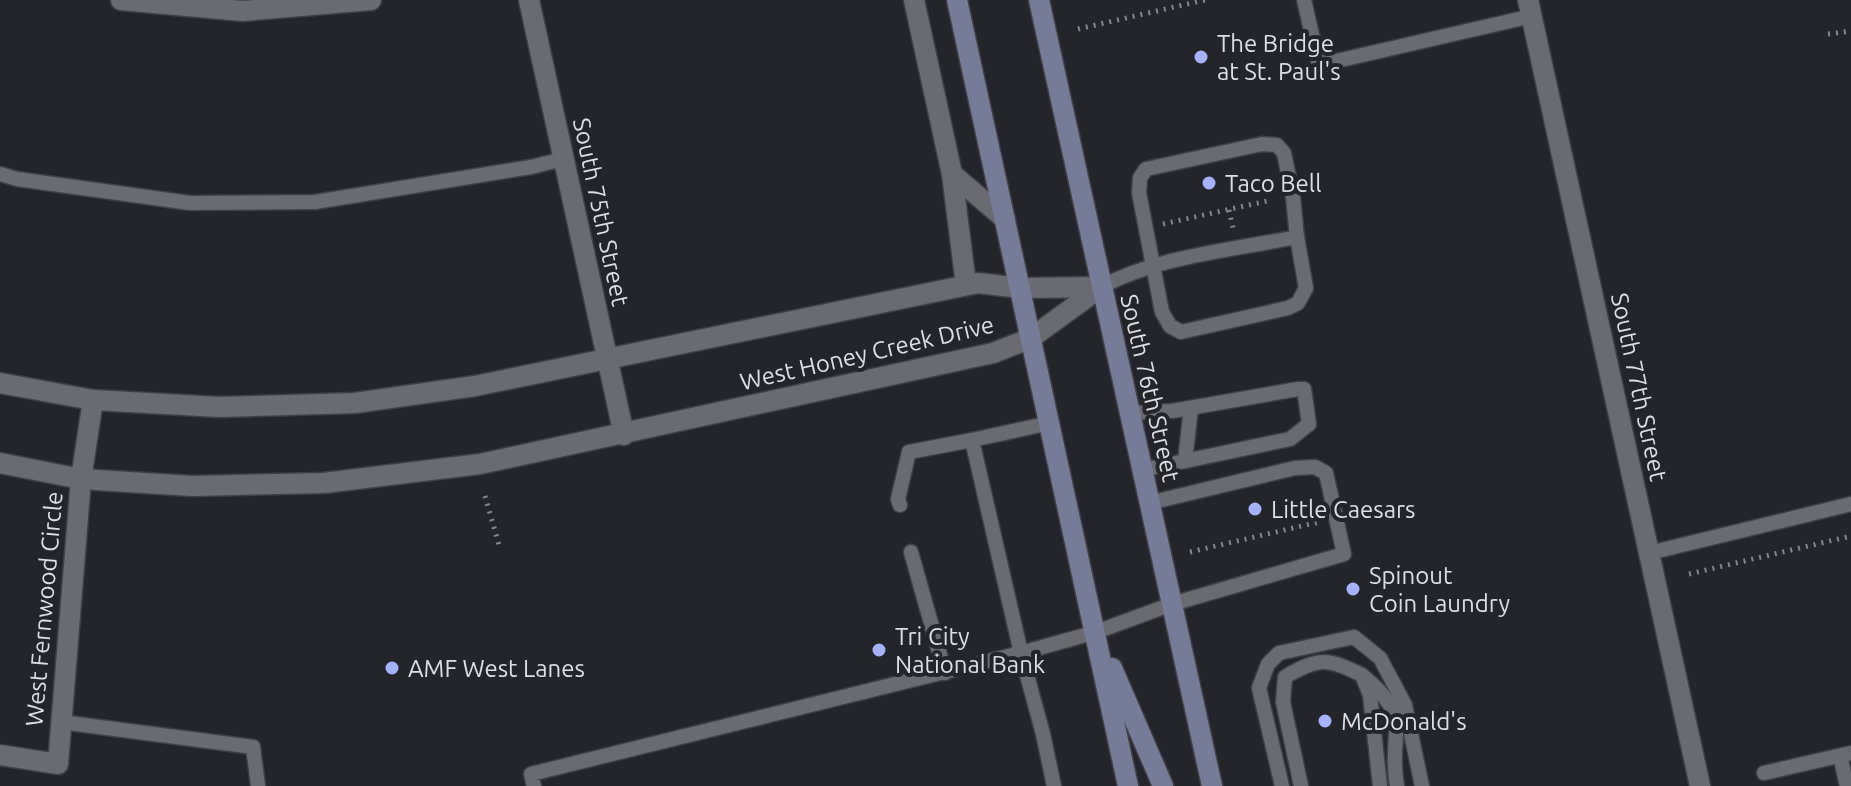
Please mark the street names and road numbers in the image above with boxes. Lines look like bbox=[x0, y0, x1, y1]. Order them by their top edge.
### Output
street label: South 75th Street bbox=[568, 115, 634, 309]
street label: South 77th Street bbox=[1606, 290, 1672, 484]
street label: South 76th Street bbox=[1115, 292, 1185, 485]
street label: West Honey Creek Drive bbox=[737, 311, 997, 395]
street label: West Fernwood Circle bbox=[20, 490, 68, 728]

